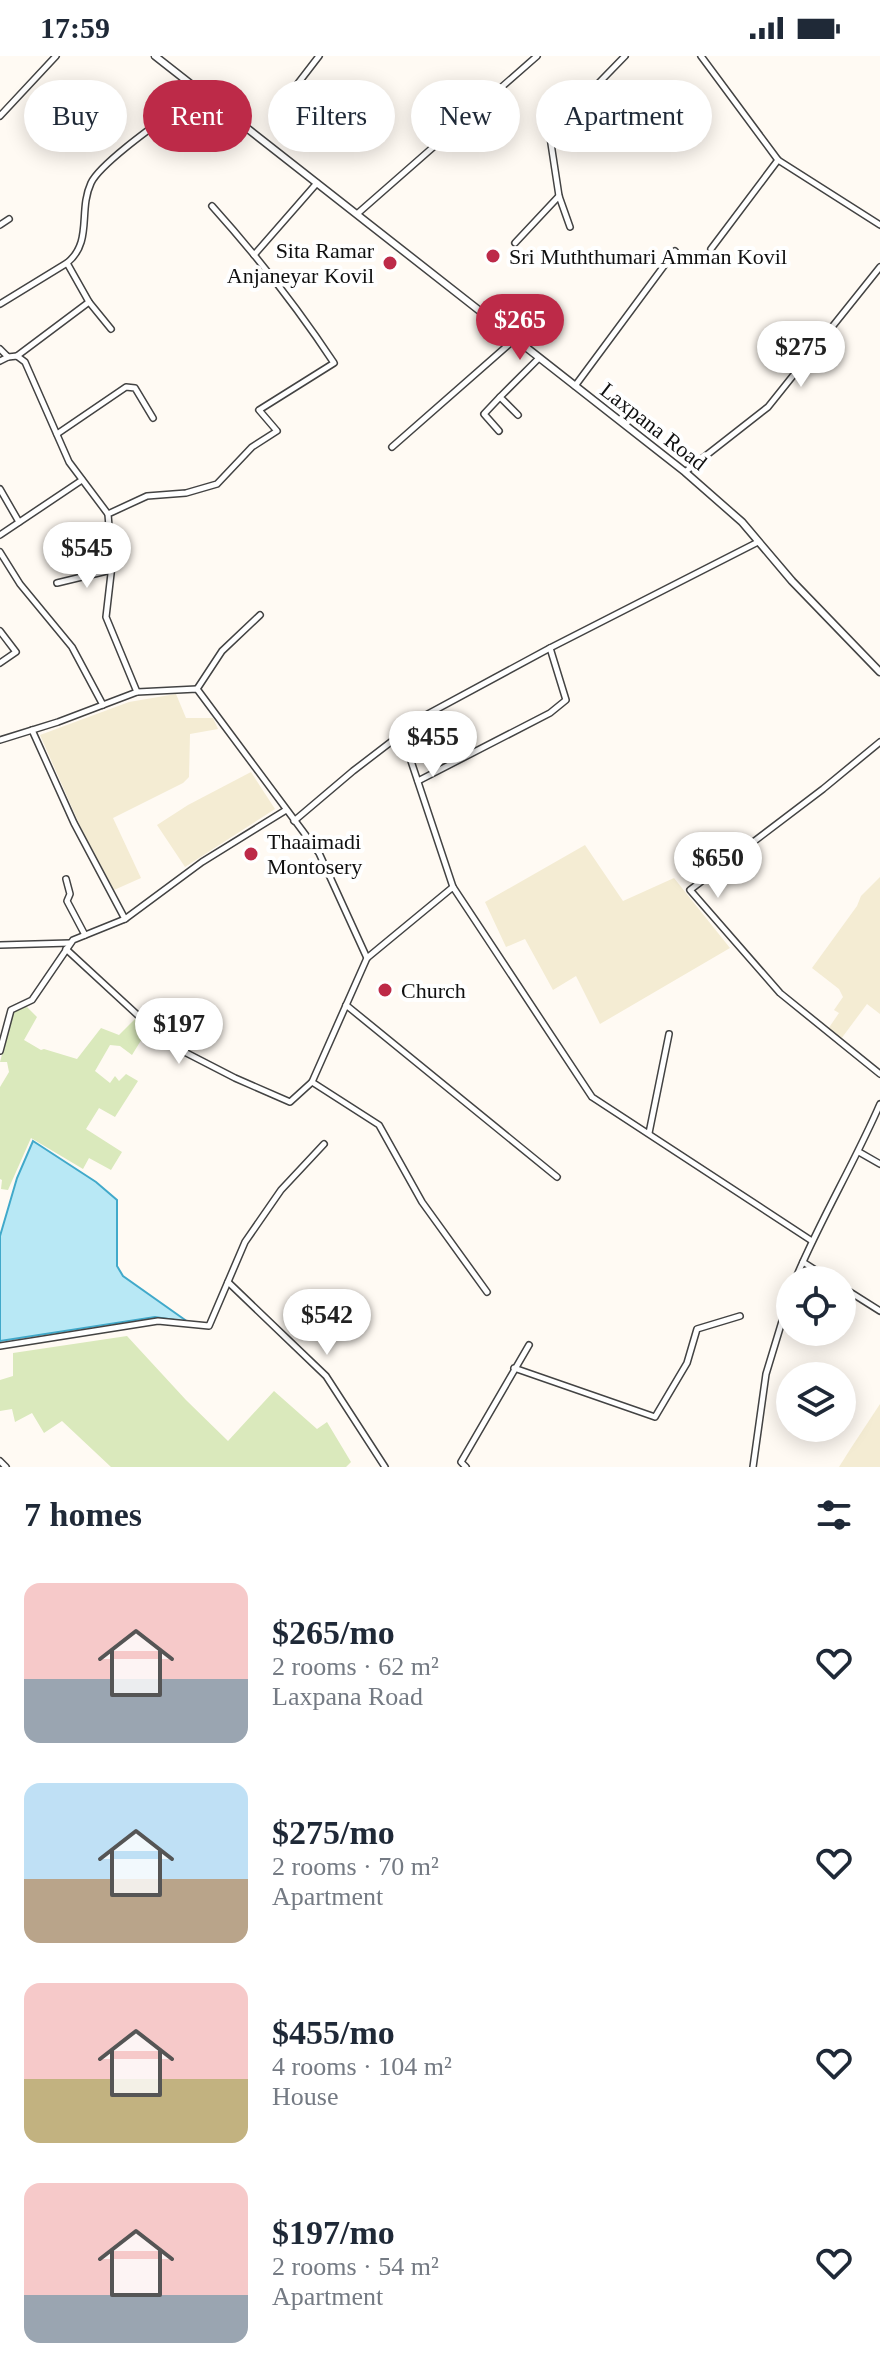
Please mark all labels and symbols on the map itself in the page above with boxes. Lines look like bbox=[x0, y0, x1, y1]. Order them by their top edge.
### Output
place label: Sita Ramar Anjaneyar Kovil bbox=[227, 238, 375, 288]
place label: Sri Muththumari Amman Kovil bbox=[509, 244, 787, 269]
marker: Sri Muththumari Amman Kovil bbox=[484, 247, 502, 265]
marker: Sita Ramar Anjaneyar Kovil bbox=[381, 254, 399, 272]
pin: $265 bbox=[473, 294, 567, 362]
pin: $275 bbox=[754, 321, 848, 389]
street label: Laxpana Road bbox=[596, 377, 712, 476]
pin: $545 bbox=[40, 522, 134, 590]
pin: $455 bbox=[386, 711, 480, 779]
place label: Thaaimadi Montosery bbox=[267, 829, 362, 879]
pin: $650 bbox=[671, 832, 765, 900]
marker: Thaaimadi Montosery bbox=[242, 845, 260, 863]
place label: Church bbox=[401, 978, 466, 1003]
marker: Church bbox=[376, 981, 394, 999]
pin: $197 bbox=[132, 998, 226, 1066]
pin: $542 bbox=[280, 1289, 374, 1357]

